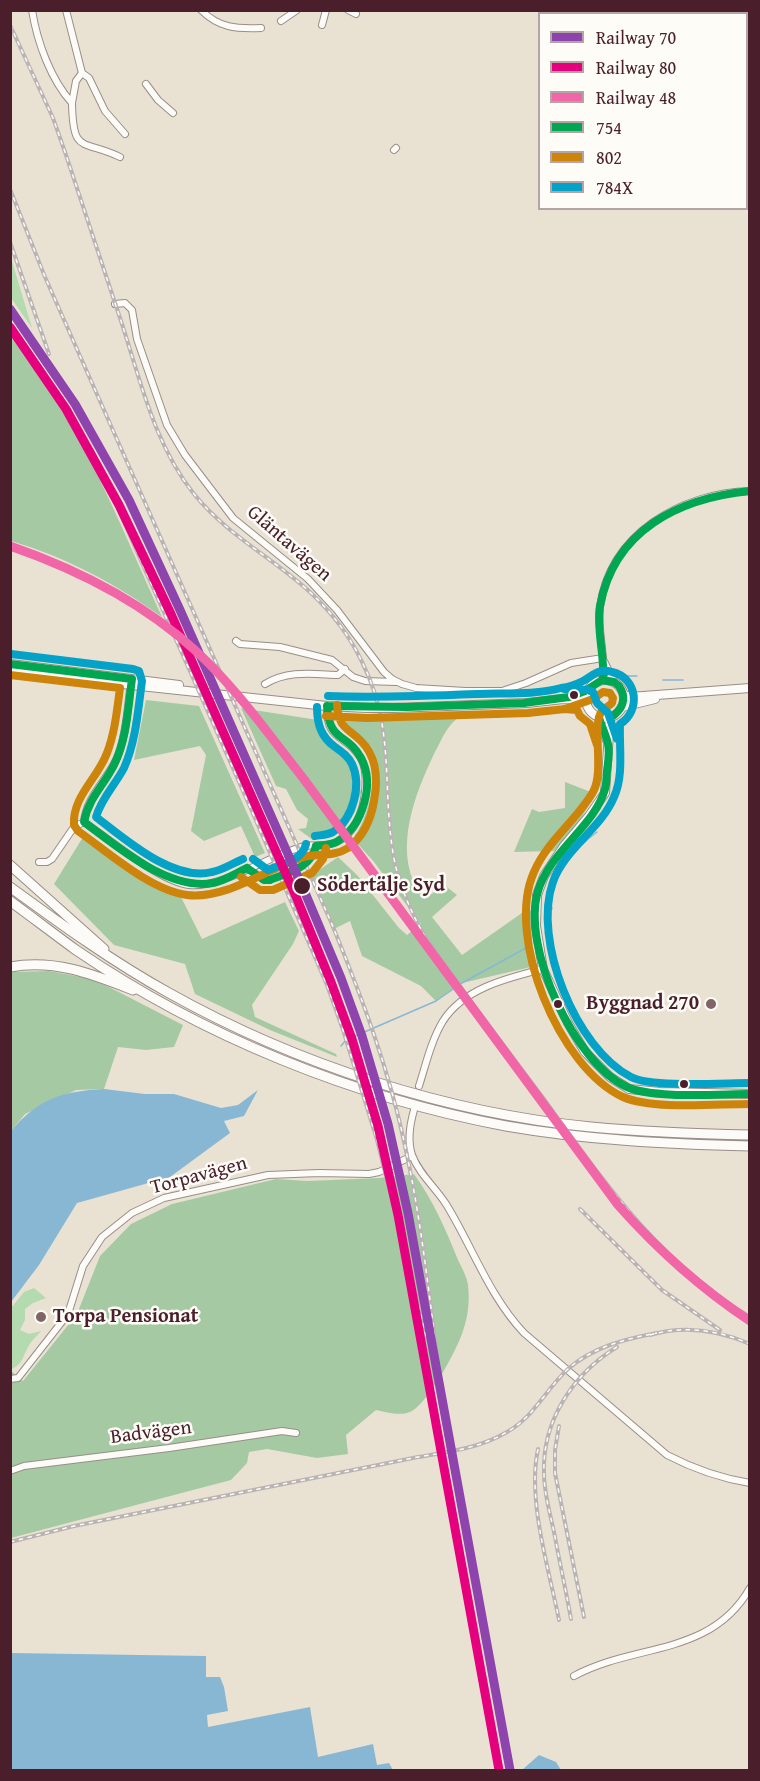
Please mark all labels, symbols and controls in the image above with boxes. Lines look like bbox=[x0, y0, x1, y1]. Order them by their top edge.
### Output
legend bbox=[538, 12, 748, 210]
text: Railway 70 bbox=[596, 24, 676, 51]
text: Railway 80 bbox=[596, 54, 676, 81]
text: Railway 48 bbox=[596, 84, 676, 111]
text: 754 bbox=[596, 114, 622, 141]
text: 802 bbox=[596, 144, 622, 171]
text: 784X bbox=[596, 174, 633, 201]
street label: Gläntavägen bbox=[242, 501, 336, 587]
unlabelled marker bbox=[568, 689, 580, 701]
place label: Södertälje Syd bbox=[317, 874, 445, 898]
marker: Södertälje Syd bbox=[292, 876, 312, 896]
place label: Byggnad 270 bbox=[586, 992, 699, 1016]
marker: Byggnad 270 bbox=[704, 997, 718, 1011]
unlabelled marker bbox=[552, 998, 564, 1010]
unlabelled marker bbox=[678, 1078, 690, 1090]
street label: Torpavägen bbox=[148, 1152, 250, 1200]
place label: Torpa Pensionat bbox=[53, 1305, 198, 1329]
marker: Torpa Pensionat bbox=[34, 1310, 48, 1324]
street label: Badvägen bbox=[109, 1416, 193, 1450]

